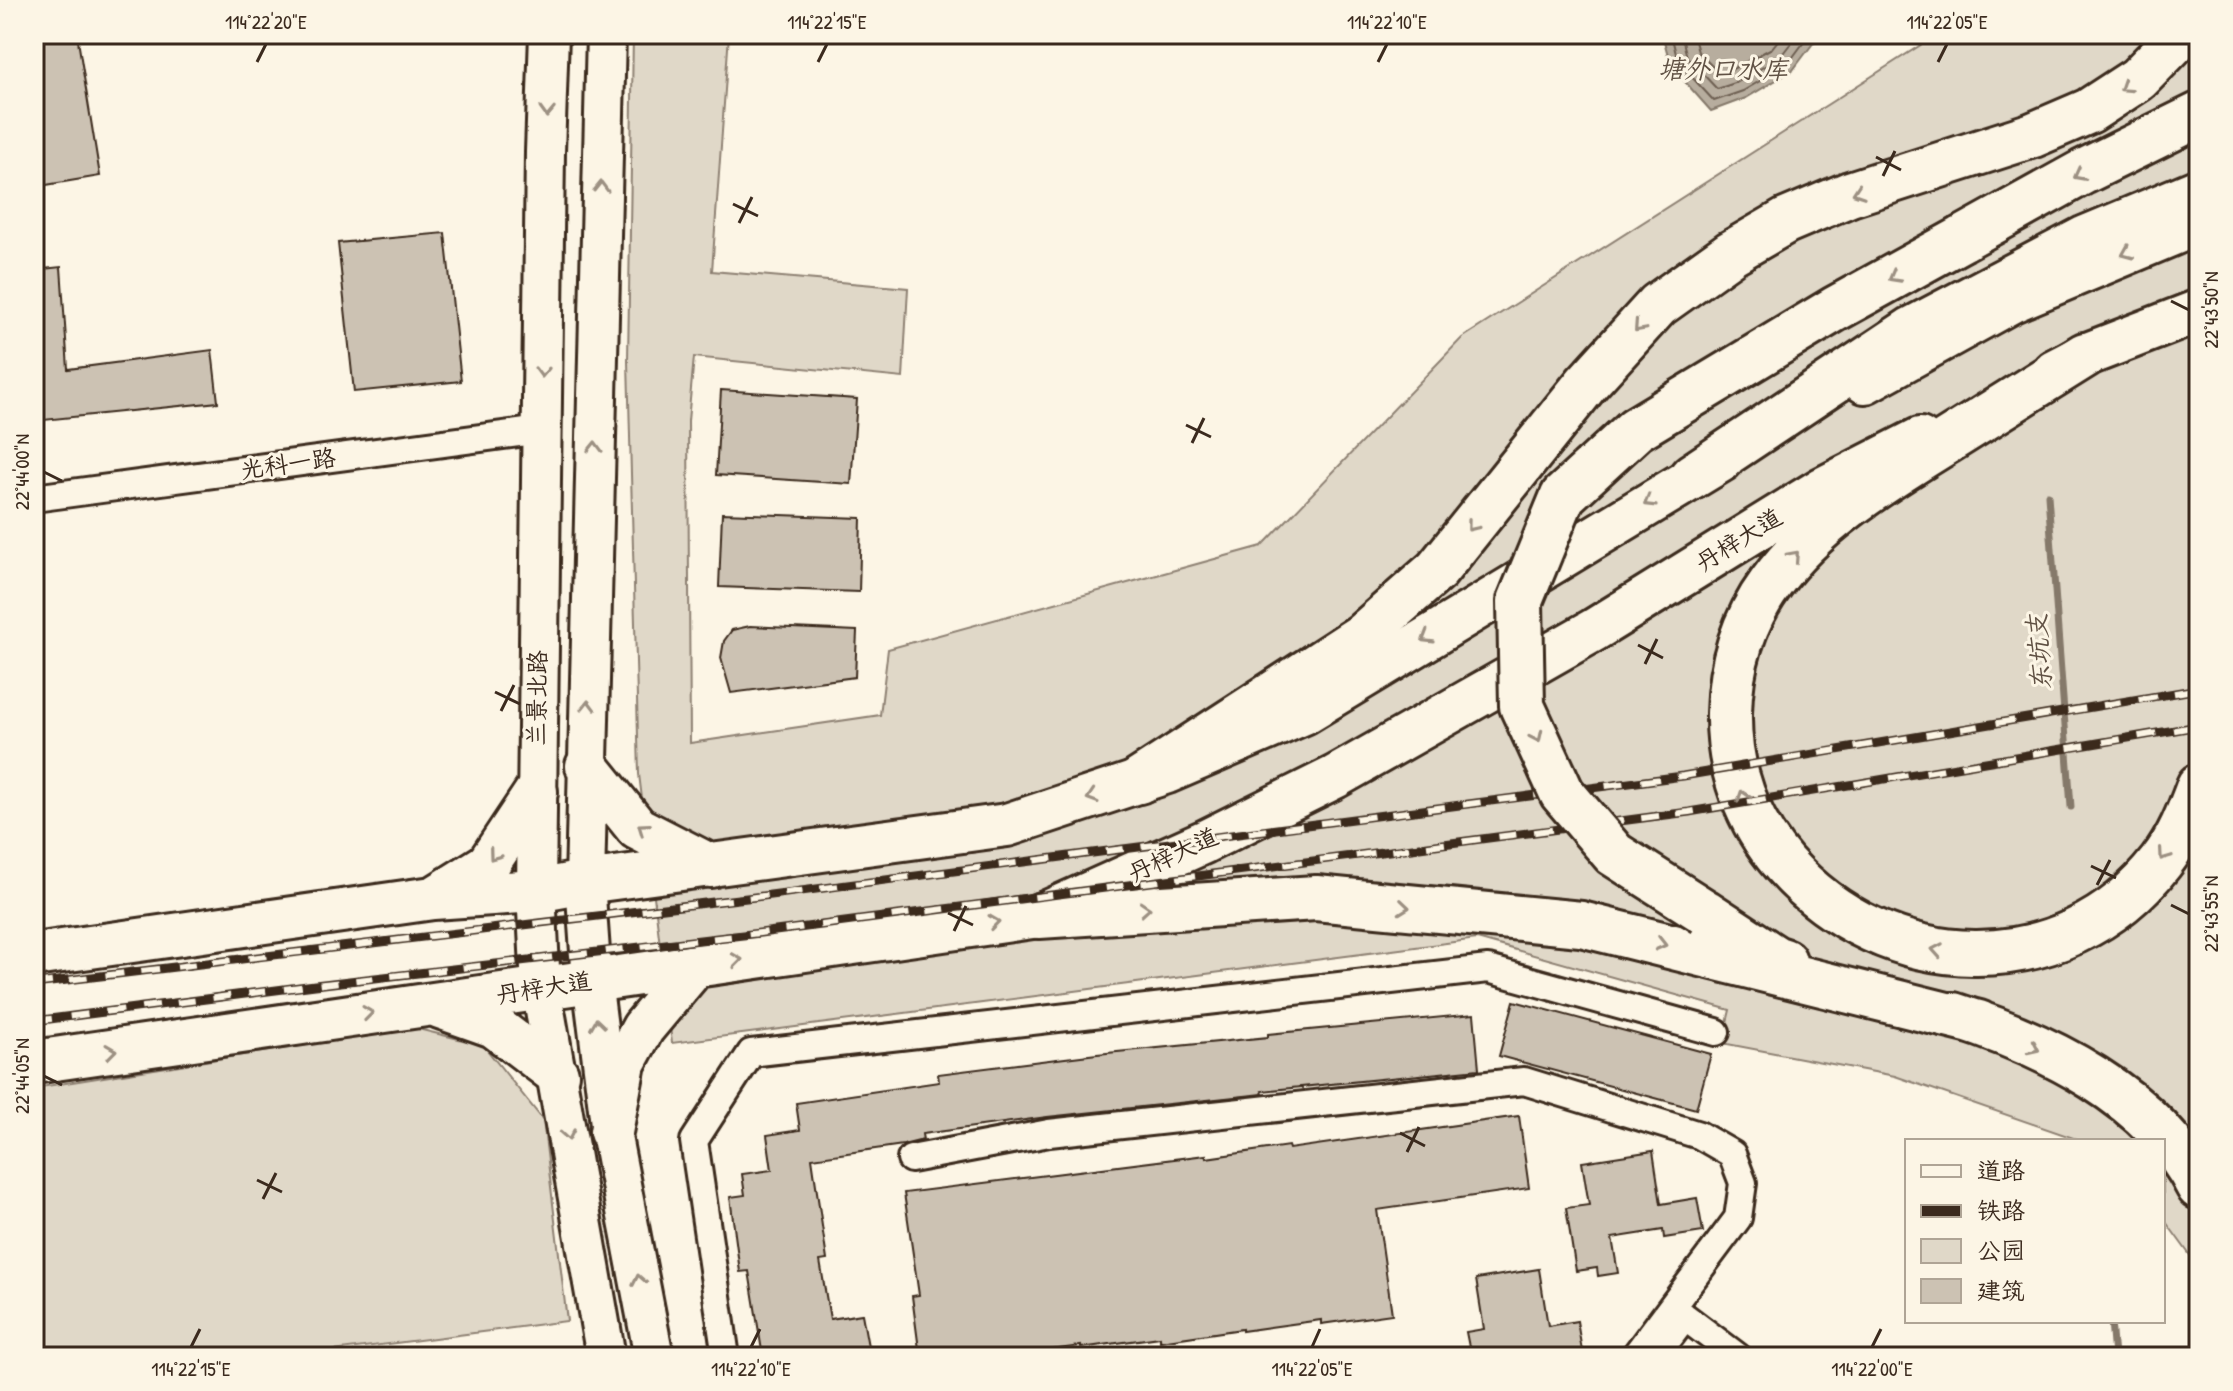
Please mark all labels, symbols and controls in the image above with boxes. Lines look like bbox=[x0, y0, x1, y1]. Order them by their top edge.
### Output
text: 114°22'20"E bbox=[225, 8, 307, 35]
text: 114°22'15"E bbox=[787, 8, 867, 35]
text: 114°22'10"E bbox=[1347, 8, 1427, 35]
text: 114°22'05"E bbox=[1907, 8, 1988, 35]
water label: 塘外口水库 bbox=[1658, 51, 1790, 86]
one-way arrow bbox=[2120, 78, 2134, 93]
one-way arrow bbox=[538, 106, 555, 119]
one-way arrow bbox=[2073, 165, 2088, 180]
one-way arrow bbox=[592, 180, 610, 193]
one-way arrow bbox=[1852, 182, 1866, 198]
one-way arrow bbox=[2121, 243, 2135, 259]
one-way arrow bbox=[1888, 267, 1903, 283]
text: 22°43'50"N bbox=[2197, 271, 2224, 349]
one-way arrow bbox=[1634, 317, 1648, 332]
one-way arrow bbox=[533, 366, 551, 379]
text: 22°44'00"N bbox=[8, 434, 35, 510]
street label: 光科一路 bbox=[238, 440, 338, 486]
one-way arrow bbox=[586, 440, 603, 453]
one-way arrow bbox=[1643, 493, 1658, 508]
street label: 丹梓大道 bbox=[1689, 500, 1788, 578]
one-way arrow bbox=[1468, 517, 1482, 532]
one-way arrow bbox=[1785, 550, 1799, 565]
water label: 东坑支 bbox=[2018, 612, 2059, 692]
one-way arrow bbox=[1421, 628, 1436, 644]
street label: 兰景北路 bbox=[519, 650, 553, 746]
one-way arrow bbox=[579, 699, 597, 712]
one-way arrow bbox=[1527, 729, 1543, 744]
one-way arrow bbox=[1086, 787, 1100, 803]
one-way arrow bbox=[1736, 789, 1752, 803]
street label: 丹梓大道 bbox=[1122, 819, 1223, 889]
one-way arrow bbox=[637, 823, 651, 838]
one-way arrow bbox=[489, 846, 503, 860]
one-way arrow bbox=[2159, 847, 2174, 861]
text: 22°43'55"N bbox=[2197, 876, 2224, 952]
one-way arrow bbox=[1398, 898, 1411, 915]
one-way arrow bbox=[1139, 901, 1152, 918]
one-way arrow bbox=[987, 914, 1001, 931]
one-way arrow bbox=[1654, 934, 1668, 951]
one-way arrow bbox=[1930, 942, 1944, 959]
one-way arrow bbox=[730, 952, 744, 969]
street label: 丹梓大道 bbox=[494, 964, 594, 1010]
one-way arrow bbox=[362, 1005, 375, 1022]
one-way arrow bbox=[589, 1017, 606, 1031]
text: 22°44'05"N bbox=[8, 1038, 35, 1114]
one-way arrow bbox=[2025, 1038, 2040, 1054]
one-way arrow bbox=[104, 1043, 118, 1060]
one-way arrow bbox=[558, 1128, 575, 1141]
legend bbox=[1905, 1139, 2165, 1323]
text: 道路 bbox=[1977, 1154, 2025, 1186]
text: 铁路 bbox=[1977, 1194, 2025, 1226]
text: 公园 bbox=[1977, 1234, 2025, 1266]
one-way arrow bbox=[632, 1274, 649, 1287]
text: 建筑 bbox=[1977, 1274, 2025, 1306]
text: 114°22'15"E bbox=[151, 1355, 231, 1382]
text: 114°22'10"E bbox=[711, 1355, 791, 1382]
text: 114°22'05"E bbox=[1272, 1355, 1353, 1382]
text: 114°22'00"E bbox=[1831, 1355, 1913, 1382]

